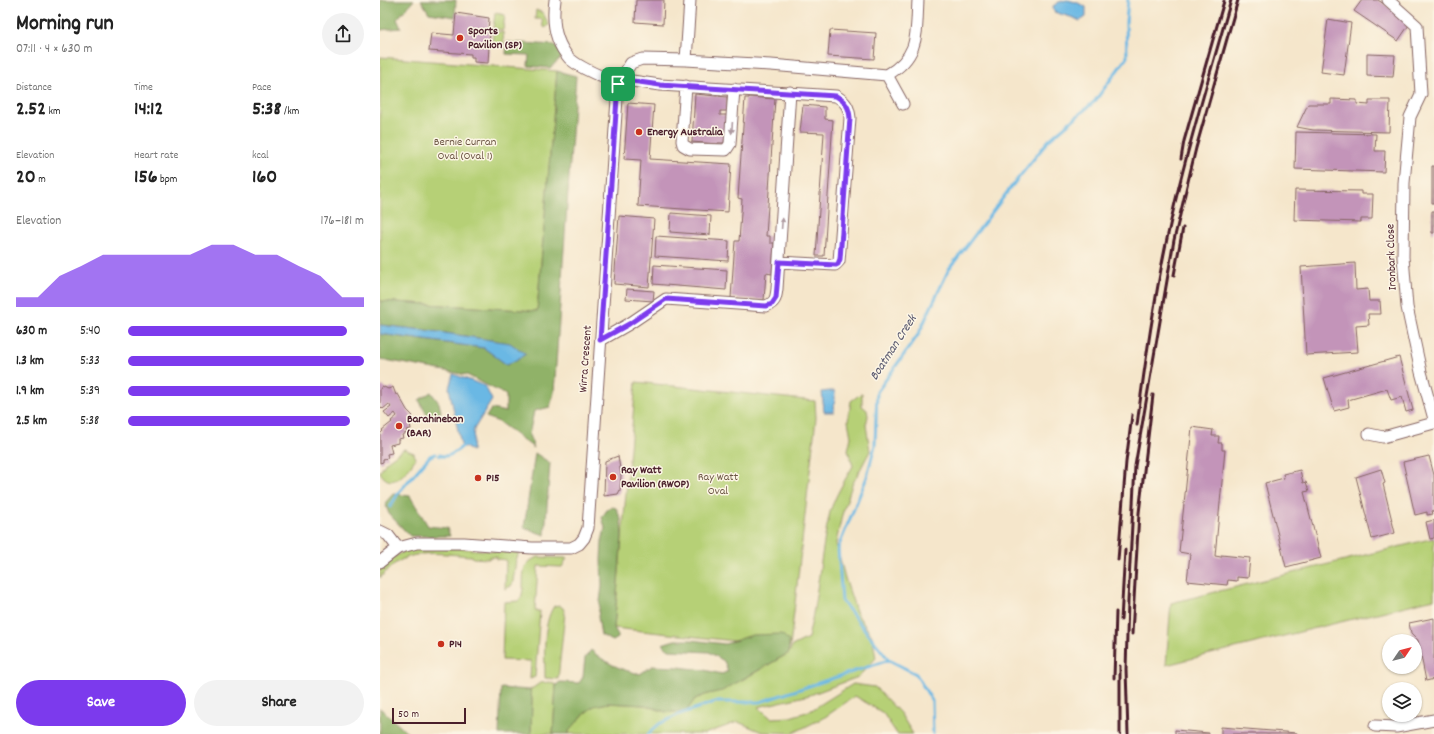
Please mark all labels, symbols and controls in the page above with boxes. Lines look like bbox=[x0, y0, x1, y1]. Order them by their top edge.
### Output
text: Morning run bbox=[16, 9, 114, 40]
button: share bbox=[322, 13, 364, 55]
place label: Sports Pavilion (SP) bbox=[468, 23, 522, 54]
marker: Sports Pavilion (SP) bbox=[455, 33, 465, 43]
text: 07:11 · 4 × 630 m bbox=[16, 40, 92, 59]
pin bbox=[601, 67, 635, 101]
icon: arrive bbox=[607, 73, 629, 95]
text: Distance bbox=[16, 80, 52, 96]
text: Time bbox=[134, 80, 153, 96]
text: Pace bbox=[252, 80, 271, 96]
text: 2.52 bbox=[16, 96, 46, 124]
text: 14:12 bbox=[134, 96, 163, 124]
text: 5:38 bbox=[252, 96, 281, 124]
text: km bbox=[46, 104, 61, 120]
text: /km bbox=[281, 104, 299, 120]
one-way arrow bbox=[728, 122, 735, 134]
place label: Energy Australia bbox=[647, 124, 724, 141]
marker: Energy Australia bbox=[634, 127, 644, 137]
park label: Bernie Curran Oval (Oval 1) bbox=[434, 134, 497, 165]
text: Elevation bbox=[16, 148, 54, 164]
text: Heart rate bbox=[134, 148, 178, 164]
text: kcal bbox=[252, 148, 269, 164]
text: 20 bbox=[16, 164, 36, 192]
text: 156 bbox=[134, 164, 157, 192]
text: 160 bbox=[252, 164, 277, 192]
text: m bbox=[36, 172, 46, 188]
text: bpm bbox=[157, 172, 177, 188]
text: Elevation bbox=[16, 212, 61, 231]
text: 176–181 m bbox=[321, 212, 364, 231]
one-way arrow bbox=[778, 217, 785, 229]
street label: Ironbark Close bbox=[1382, 223, 1402, 291]
water label: Boatman Creek bbox=[866, 310, 923, 385]
text: 630 m bbox=[16, 322, 47, 341]
text: 5:40 bbox=[80, 322, 101, 341]
street label: Wirra Crescent bbox=[575, 324, 597, 393]
text: 1.3 km bbox=[16, 352, 44, 371]
text: 5:33 bbox=[80, 352, 100, 371]
text: 1.9 km bbox=[16, 382, 44, 401]
text: 5:39 bbox=[80, 382, 100, 401]
place label: Barahineban (BAR) bbox=[407, 411, 464, 442]
text: 2.5 km bbox=[16, 412, 47, 431]
text: 5:38 bbox=[80, 412, 99, 431]
marker: Barahineban (BAR) bbox=[394, 421, 404, 431]
place label: Ray Watt Pavilion (RWOP) bbox=[621, 462, 689, 493]
park label: Ray Watt Oval bbox=[698, 469, 739, 500]
place label: P15 bbox=[486, 470, 500, 487]
marker: Ray Watt Pavilion (RWOP) bbox=[608, 472, 618, 482]
marker: P15 bbox=[473, 473, 483, 483]
north arrow bbox=[1382, 634, 1422, 674]
map controls bbox=[1382, 634, 1422, 722]
place label: P14 bbox=[449, 636, 462, 653]
marker: P14 bbox=[436, 639, 446, 649]
button: Save bbox=[16, 680, 186, 726]
button: Share bbox=[194, 680, 364, 726]
button: layers bbox=[1382, 682, 1422, 722]
scale bar bbox=[392, 706, 466, 725]
text: 50 m bbox=[398, 707, 419, 723]

